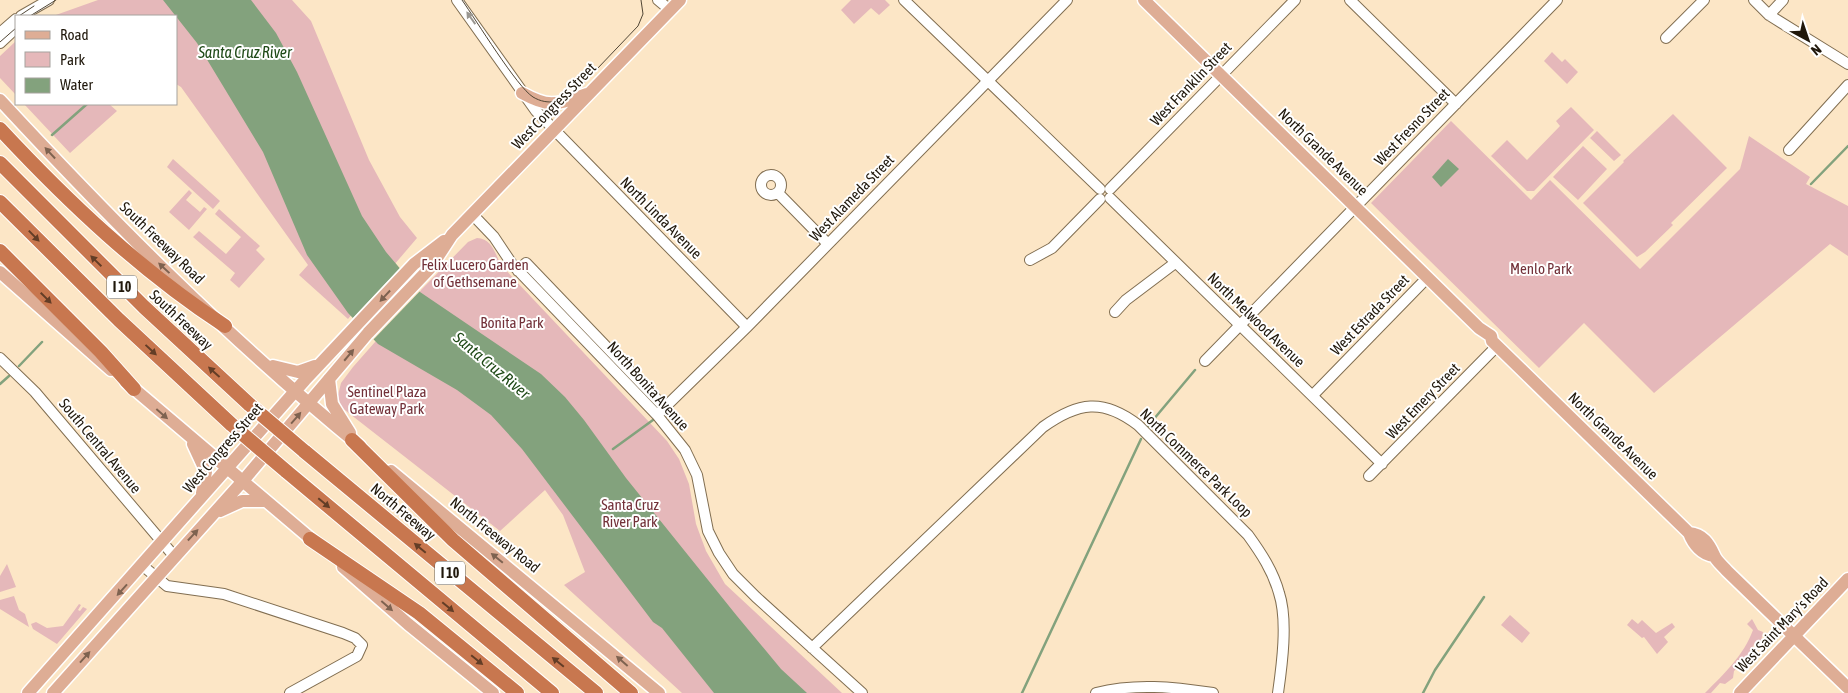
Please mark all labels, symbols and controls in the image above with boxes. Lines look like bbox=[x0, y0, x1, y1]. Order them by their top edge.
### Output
one-way arrow bbox=[466, 12, 476, 25]
legend bbox=[15, 15, 178, 105]
north arrow bbox=[1783, 15, 1833, 65]
text: Road bbox=[60, 26, 89, 43]
street label: West Franklin Street bbox=[1147, 38, 1235, 129]
text: N bbox=[1808, 41, 1825, 59]
water label: Santa Cruz River bbox=[197, 43, 293, 61]
text: Park bbox=[60, 51, 85, 68]
street label: West Congress Street bbox=[508, 59, 599, 152]
text: Water bbox=[60, 76, 93, 93]
street label: West Fresno Street bbox=[1371, 85, 1453, 169]
street label: North Grande Avenue bbox=[1275, 105, 1372, 199]
one-way arrow bbox=[44, 147, 55, 160]
street label: West Alameda Street bbox=[806, 151, 897, 244]
street label: North Linda Avenue bbox=[617, 173, 706, 262]
street label: South Freeway Road bbox=[117, 198, 208, 287]
one-way arrow bbox=[28, 230, 40, 242]
one-way arrow bbox=[90, 255, 102, 267]
park label: Felix Lucero Garden of Gethsemane bbox=[421, 256, 529, 290]
park label: Menlo Park bbox=[1510, 260, 1572, 277]
one-way arrow bbox=[157, 263, 170, 274]
street label: North Melwood Avenue bbox=[1204, 269, 1308, 370]
street label: West Estrada Street bbox=[1327, 271, 1412, 358]
road number: I 10 bbox=[107, 276, 137, 298]
street label: South Freeway bbox=[146, 286, 216, 353]
one-way arrow bbox=[379, 289, 391, 301]
one-way arrow bbox=[40, 292, 52, 304]
park label: Bonita Park bbox=[480, 314, 544, 331]
water label: Santa Cruz River bbox=[450, 327, 535, 403]
street label: North Bonita Avenue bbox=[604, 338, 693, 434]
one-way arrow bbox=[144, 344, 156, 356]
one-way arrow bbox=[344, 349, 355, 362]
street label: West Emery Street bbox=[1382, 359, 1463, 442]
one-way arrow bbox=[209, 366, 221, 378]
park label: Sentinel Plaza Gateway Park bbox=[348, 383, 426, 417]
street label: North Grande Avenue bbox=[1565, 389, 1662, 483]
street label: South Central Avenue bbox=[56, 395, 145, 496]
street label: West Congress Street bbox=[179, 399, 266, 496]
street label: North Commerce Park Loop bbox=[1137, 405, 1256, 521]
one-way arrow bbox=[155, 408, 168, 419]
one-way arrow bbox=[291, 412, 302, 425]
street label: North Freeway bbox=[367, 480, 439, 544]
street label: North Freeway Road bbox=[447, 493, 543, 576]
park label: Santa Cruz River Park bbox=[601, 496, 659, 530]
one-way arrow bbox=[317, 497, 330, 508]
one-way arrow bbox=[187, 530, 199, 542]
one-way arrow bbox=[413, 542, 426, 553]
one-way arrow bbox=[491, 552, 504, 563]
road number: I 10 bbox=[435, 562, 465, 584]
street label: West Saint Mary's Road bbox=[1732, 574, 1831, 676]
one-way arrow bbox=[116, 583, 127, 596]
one-way arrow bbox=[380, 600, 393, 611]
one-way arrow bbox=[442, 601, 455, 612]
one-way arrow bbox=[80, 650, 91, 663]
one-way arrow bbox=[470, 655, 483, 666]
one-way arrow bbox=[616, 656, 629, 667]
one-way arrow bbox=[552, 657, 565, 668]

